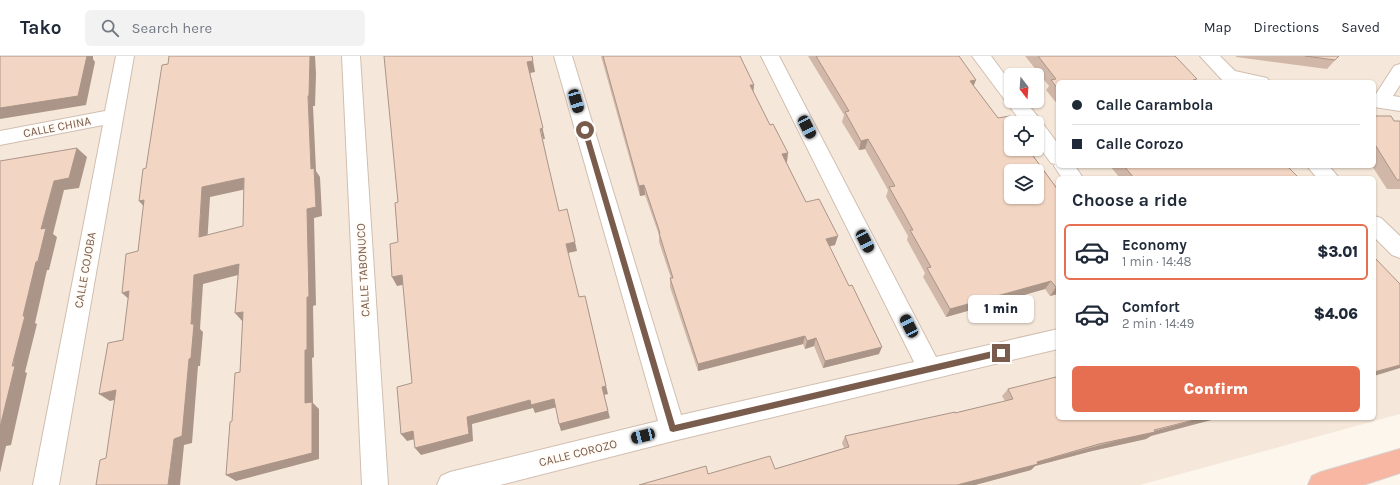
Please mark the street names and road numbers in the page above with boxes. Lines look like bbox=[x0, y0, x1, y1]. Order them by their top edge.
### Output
street label: CALLE CHINA bbox=[22, 114, 92, 140]
street label: CALLE TABONUCO bbox=[354, 223, 372, 317]
street label: CALLE COJOBA bbox=[71, 231, 99, 309]
street label: CALLE COROZO bbox=[537, 436, 619, 469]

